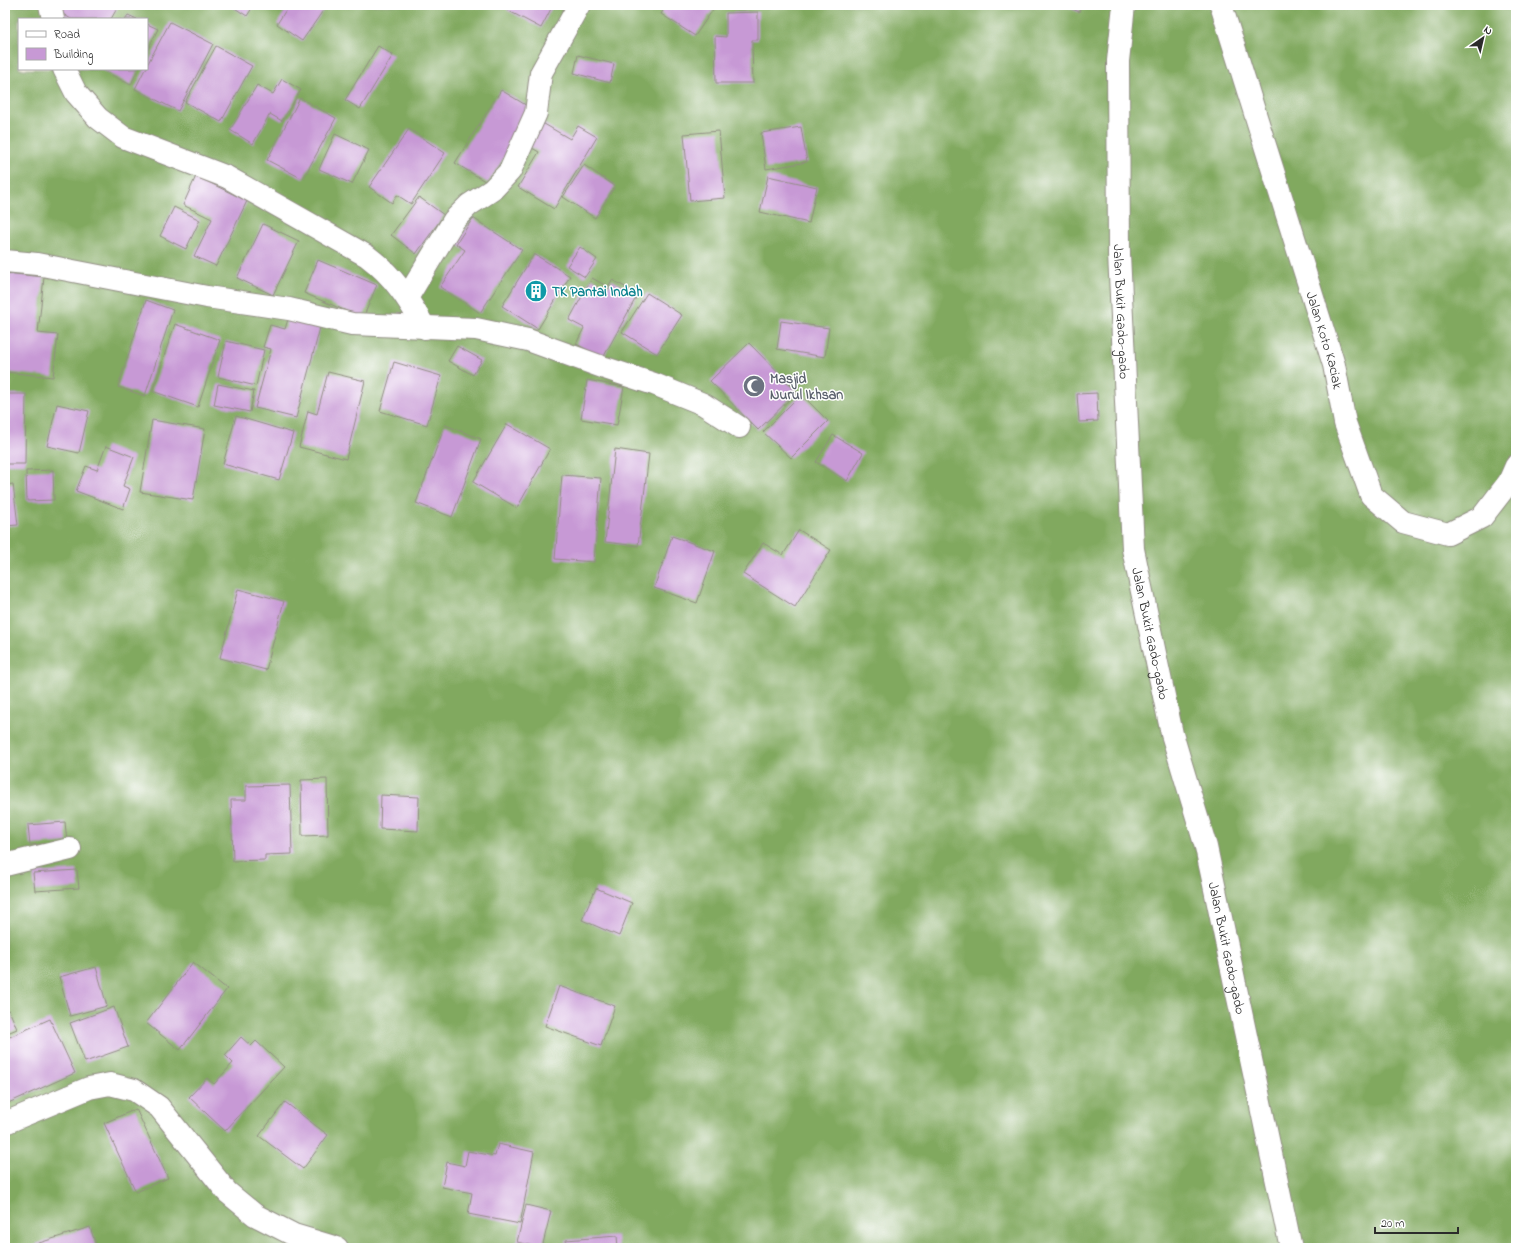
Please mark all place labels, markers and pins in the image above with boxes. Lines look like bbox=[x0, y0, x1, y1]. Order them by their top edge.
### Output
building icon: TK Pantai Indah bbox=[523, 278, 549, 304]
place label: TK Pantai Indah bbox=[552, 282, 643, 303]
place label: Masjid Nurul Ikhsan bbox=[770, 369, 843, 406]
mosque icon: Masjid Nurul Ikhsan bbox=[741, 373, 767, 399]

